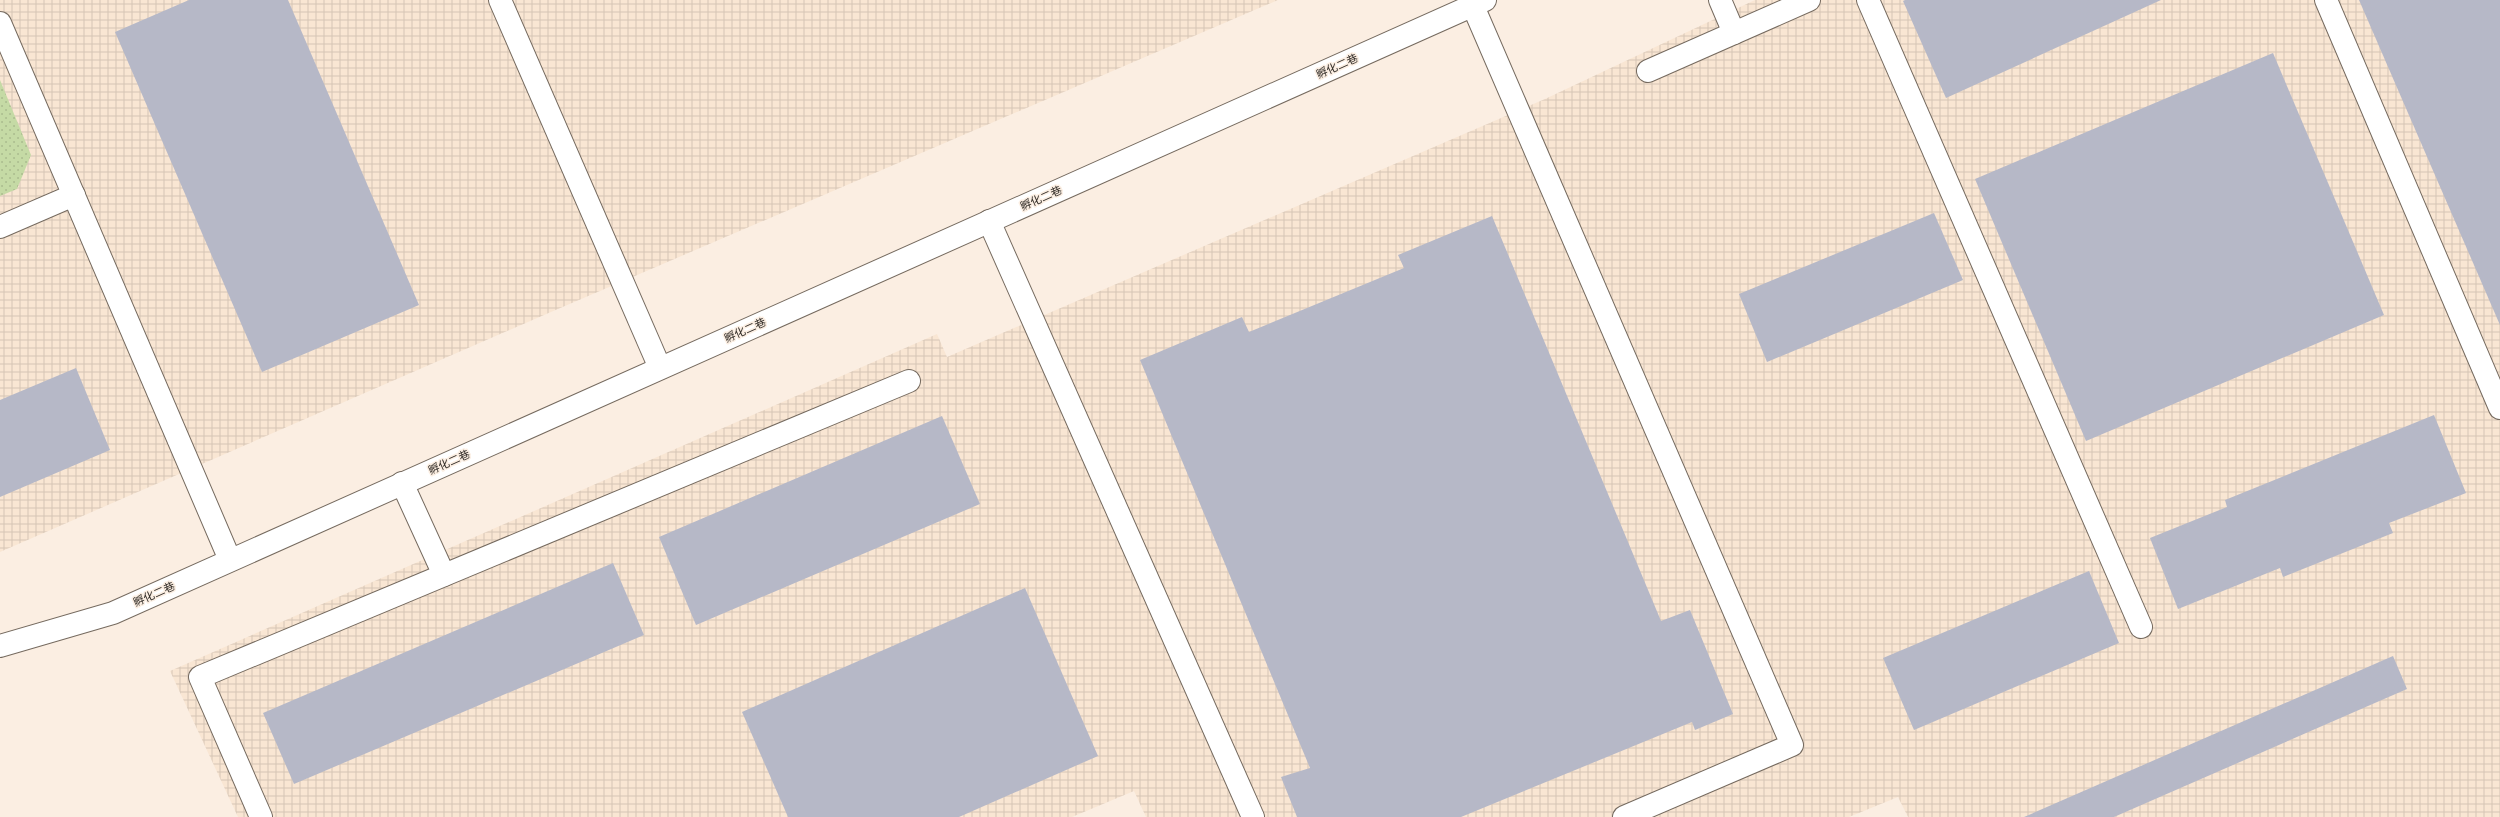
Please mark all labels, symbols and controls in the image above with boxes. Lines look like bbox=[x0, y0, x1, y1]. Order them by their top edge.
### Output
street label: 孵化二巷 bbox=[1314, 51, 1360, 80]
street label: 孵化二巷 bbox=[1018, 183, 1064, 212]
street label: 孵化二巷 bbox=[722, 315, 768, 344]
street label: 孵化二巷 bbox=[426, 447, 472, 476]
street label: 孵化二巷 bbox=[131, 579, 177, 608]

